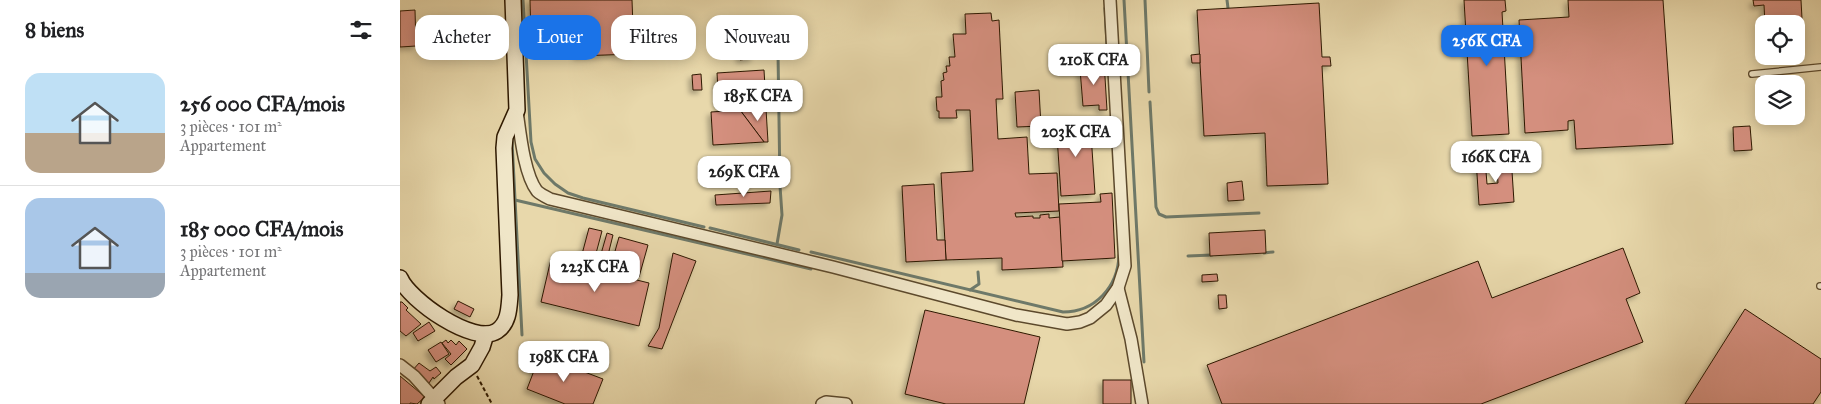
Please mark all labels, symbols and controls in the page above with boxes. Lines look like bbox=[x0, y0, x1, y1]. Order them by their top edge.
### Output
chip: Acheter bbox=[415, 15, 509, 60]
chip: Louer bbox=[519, 15, 601, 60]
chip: Filtres bbox=[611, 15, 696, 60]
chip: Nouveau bbox=[706, 15, 808, 60]
map controls bbox=[1755, 15, 1805, 125]
button: locate bbox=[1755, 15, 1805, 65]
icon: filters bbox=[347, 16, 375, 44]
text: 8 biens bbox=[25, 17, 84, 43]
pin: 256K CFA bbox=[1435, 24, 1539, 67]
text: 256K CFA bbox=[1452, 31, 1522, 50]
pin: 210K CFA bbox=[1042, 44, 1146, 86]
text: 210K CFA bbox=[1059, 50, 1129, 69]
button: layers bbox=[1755, 75, 1805, 125]
pin: 185K CFA bbox=[706, 80, 810, 122]
text: 185K CFA bbox=[724, 86, 792, 105]
text: 256 000 CFA/mois bbox=[180, 91, 345, 117]
icon: home bbox=[65, 93, 125, 153]
pin: 203K CFA bbox=[1024, 116, 1128, 158]
text: 3 pièces · 101 m² bbox=[180, 117, 282, 136]
text: 203K CFA bbox=[1041, 122, 1111, 141]
text: Appartement bbox=[180, 136, 266, 155]
pin: 166K CFA bbox=[1444, 140, 1548, 183]
text: 166K CFA bbox=[1462, 147, 1530, 166]
pin: 269K CFA bbox=[692, 156, 796, 198]
text: 269K CFA bbox=[709, 162, 779, 181]
text: 185 000 CFA/mois bbox=[180, 216, 343, 242]
icon: home bbox=[65, 218, 125, 278]
text: 3 pièces · 101 m² bbox=[180, 242, 282, 261]
pin: 223K CFA bbox=[543, 250, 647, 293]
text: 223K CFA bbox=[561, 257, 629, 276]
text: Appartement bbox=[180, 261, 266, 280]
pin: 198K CFA bbox=[512, 340, 616, 383]
text: 198K CFA bbox=[529, 347, 599, 366]

